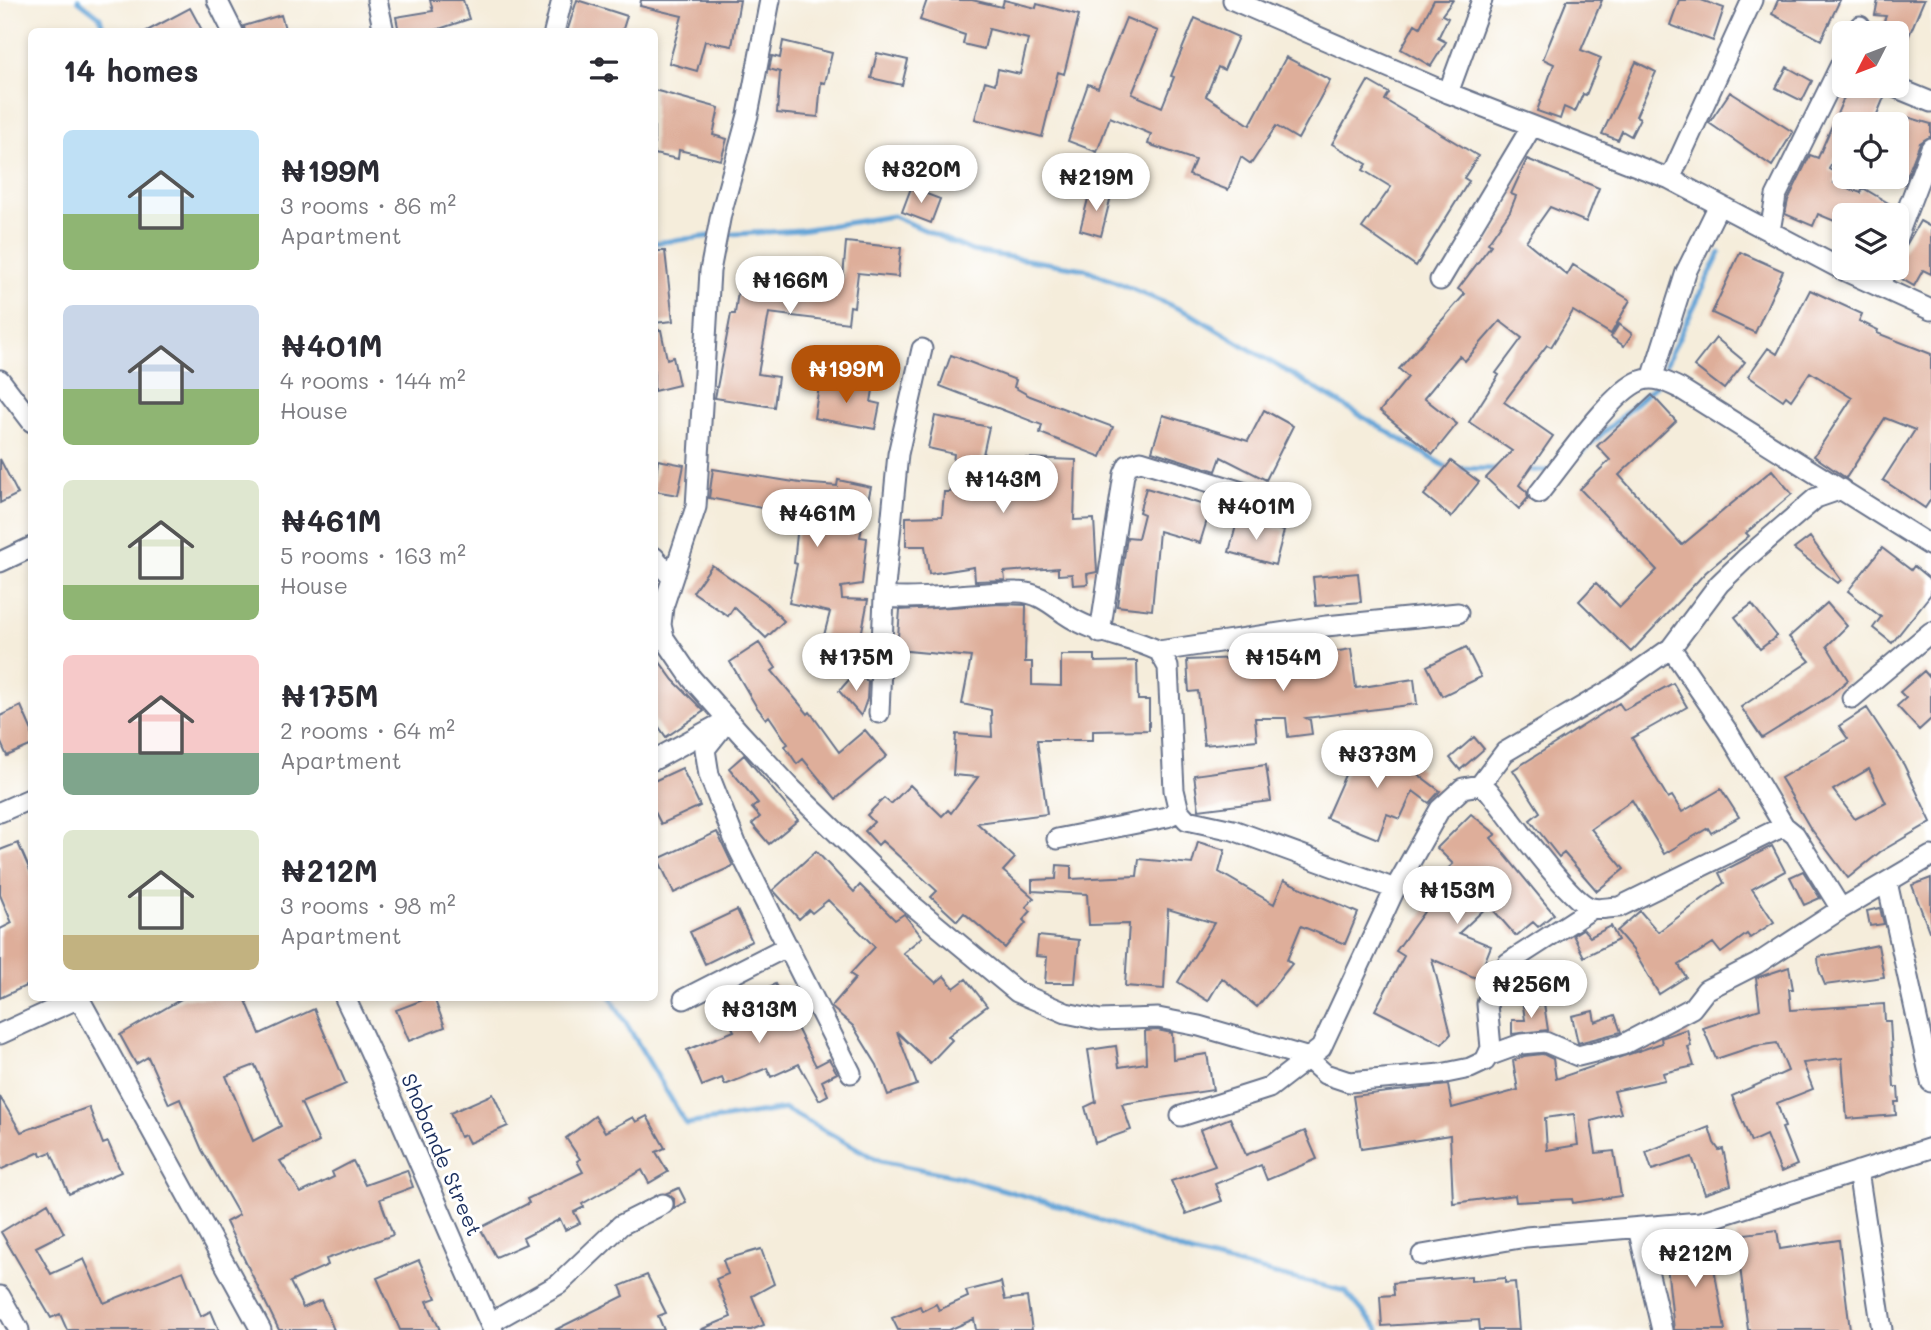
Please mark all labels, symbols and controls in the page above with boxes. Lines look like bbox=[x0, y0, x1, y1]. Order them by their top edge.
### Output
north arrow bbox=[1832, 21, 1909, 98]
map controls bbox=[1832, 21, 1909, 280]
text: 14 homes bbox=[63, 50, 199, 90]
icon: filters bbox=[585, 51, 623, 89]
button: locate bbox=[1832, 112, 1909, 189]
pin: ₦320M bbox=[872, 146, 970, 205]
text: ₦199M bbox=[280, 150, 381, 190]
text: ₦320M bbox=[881, 153, 961, 183]
pin: ₦219M bbox=[1047, 154, 1145, 213]
icon: home bbox=[119, 158, 203, 242]
text: ₦219M bbox=[1058, 161, 1134, 191]
text: 3 rooms · 86 m² bbox=[280, 190, 456, 220]
button: layers bbox=[1832, 203, 1909, 280]
text: Apartment bbox=[280, 220, 402, 250]
pin: ₦166M bbox=[741, 256, 839, 316]
text: ₦166M bbox=[751, 264, 829, 294]
text: ₦401M bbox=[280, 325, 383, 365]
icon: home bbox=[119, 333, 203, 417]
pin: ₦199M bbox=[797, 346, 895, 405]
text: ₦199M bbox=[807, 353, 885, 383]
text: 4 rooms · 144 m² bbox=[280, 365, 466, 395]
text: House bbox=[280, 395, 348, 425]
pin: ₦143M bbox=[954, 456, 1052, 515]
text: ₦143M bbox=[964, 463, 1042, 493]
pin: ₦401M bbox=[1207, 482, 1305, 542]
pin: ₦461M bbox=[768, 490, 866, 549]
text: ₦401M bbox=[1217, 490, 1295, 520]
text: ₦461M bbox=[778, 497, 856, 527]
text: ₦461M bbox=[280, 500, 382, 540]
icon: home bbox=[119, 508, 203, 592]
text: 5 rooms · 163 m² bbox=[280, 540, 466, 570]
text: House bbox=[280, 570, 348, 600]
pin: ₦175M bbox=[807, 634, 905, 693]
pin: ₦154M bbox=[1234, 634, 1332, 693]
text: ₦175M bbox=[818, 641, 894, 671]
text: ₦154M bbox=[1244, 641, 1322, 671]
text: ₦175M bbox=[280, 675, 379, 715]
icon: home bbox=[119, 683, 203, 767]
text: 2 rooms · 64 m² bbox=[280, 715, 455, 745]
pin: ₦373M bbox=[1328, 730, 1426, 790]
text: ₦373M bbox=[1337, 738, 1417, 768]
text: Apartment bbox=[280, 745, 402, 775]
text: ₦212M bbox=[280, 850, 378, 890]
icon: home bbox=[119, 858, 203, 942]
pin: ₦153M bbox=[1408, 866, 1506, 926]
text: ₦153M bbox=[1419, 874, 1495, 904]
text: 3 rooms · 98 m² bbox=[280, 890, 456, 920]
text: Apartment bbox=[280, 920, 402, 950]
pin: ₦256M bbox=[1482, 960, 1580, 1020]
text: ₦256M bbox=[1491, 968, 1571, 998]
pin: ₦313M bbox=[710, 986, 808, 1045]
text: ₦313M bbox=[720, 993, 798, 1023]
street label: Shobande Street bbox=[396, 1069, 489, 1240]
pin: ₦212M bbox=[1646, 1230, 1744, 1289]
text: ₦212M bbox=[1657, 1237, 1733, 1267]

